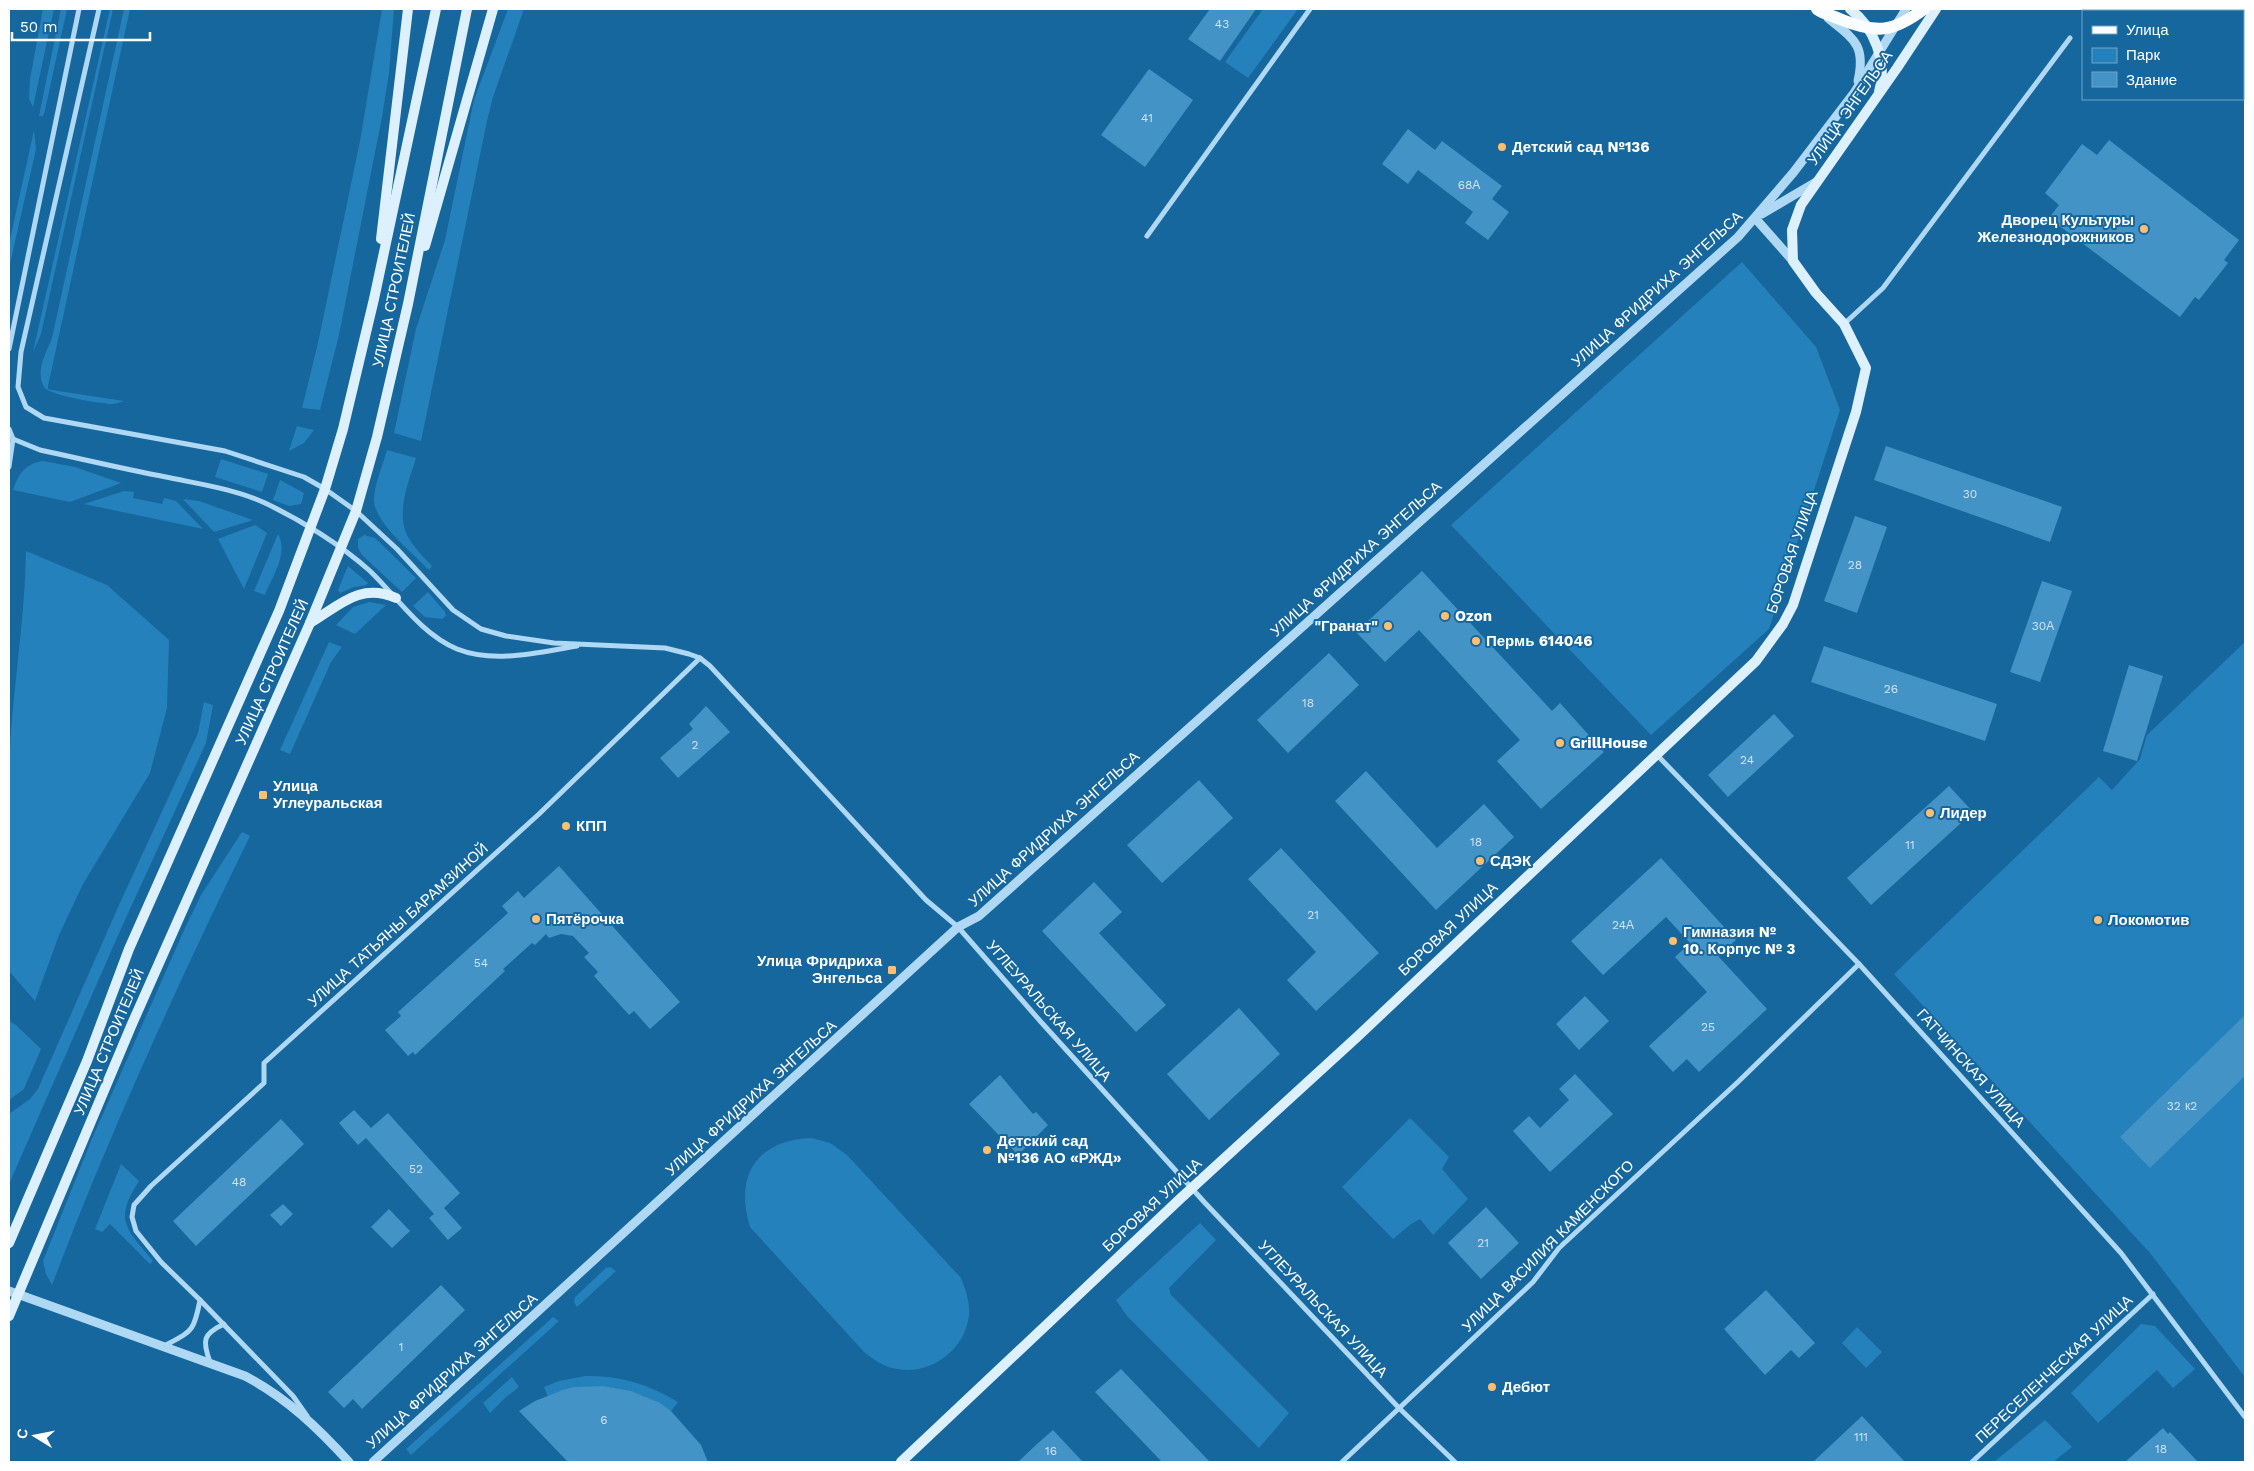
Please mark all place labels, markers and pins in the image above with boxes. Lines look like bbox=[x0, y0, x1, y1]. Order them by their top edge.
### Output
place label: Детский сад №136 bbox=[1512, 138, 1649, 156]
marker: Детский сад №136 bbox=[1496, 141, 1508, 153]
place label: Дворец Культуры Железнодорожников bbox=[1977, 211, 2134, 246]
marker: Дворец Культуры Железнодорожников bbox=[2138, 223, 2150, 235]
place label: Ozon bbox=[1455, 607, 1492, 625]
marker: Ozon bbox=[1439, 610, 1451, 622]
place label: "Гранат" bbox=[1314, 617, 1378, 635]
marker: "Гранат" bbox=[1382, 620, 1394, 632]
place label: Пермь 614046 bbox=[1486, 632, 1592, 650]
marker: Пермь 614046 bbox=[1470, 635, 1482, 647]
place label: GrillHouse bbox=[1570, 734, 1648, 752]
marker: GrillHouse bbox=[1554, 737, 1566, 749]
place label: Улица Углеуральская bbox=[273, 777, 382, 812]
marker: Улица Углеуральская bbox=[257, 789, 269, 801]
place label: Лидер bbox=[1940, 804, 1987, 822]
marker: Лидер bbox=[1924, 807, 1936, 819]
place label: КПП bbox=[576, 817, 607, 835]
marker: КПП bbox=[560, 820, 572, 832]
place label: СДЭК bbox=[1490, 852, 1532, 870]
marker: СДЭК bbox=[1474, 855, 1486, 867]
place label: Пятёрочка bbox=[546, 910, 624, 928]
place label: Локомотив bbox=[2108, 911, 2189, 929]
marker: Пятёрочка bbox=[530, 913, 542, 925]
marker: Локомотив bbox=[2092, 914, 2104, 926]
place label: Гимназия № 10. Корпус № 3 bbox=[1683, 923, 1796, 958]
marker: Гимназия № 10. Корпус № 3 bbox=[1667, 935, 1679, 947]
place label: Улица Фридриха Энгельса bbox=[757, 952, 883, 987]
marker: Улица Фридриха Энгельса bbox=[886, 964, 898, 976]
place label: Детский сад №136 АО «РЖД» bbox=[997, 1132, 1122, 1167]
marker: Детский сад №136 АО «РЖД» bbox=[981, 1144, 993, 1156]
place label: Дебют bbox=[1502, 1378, 1550, 1396]
marker: Дебют bbox=[1486, 1381, 1498, 1393]

